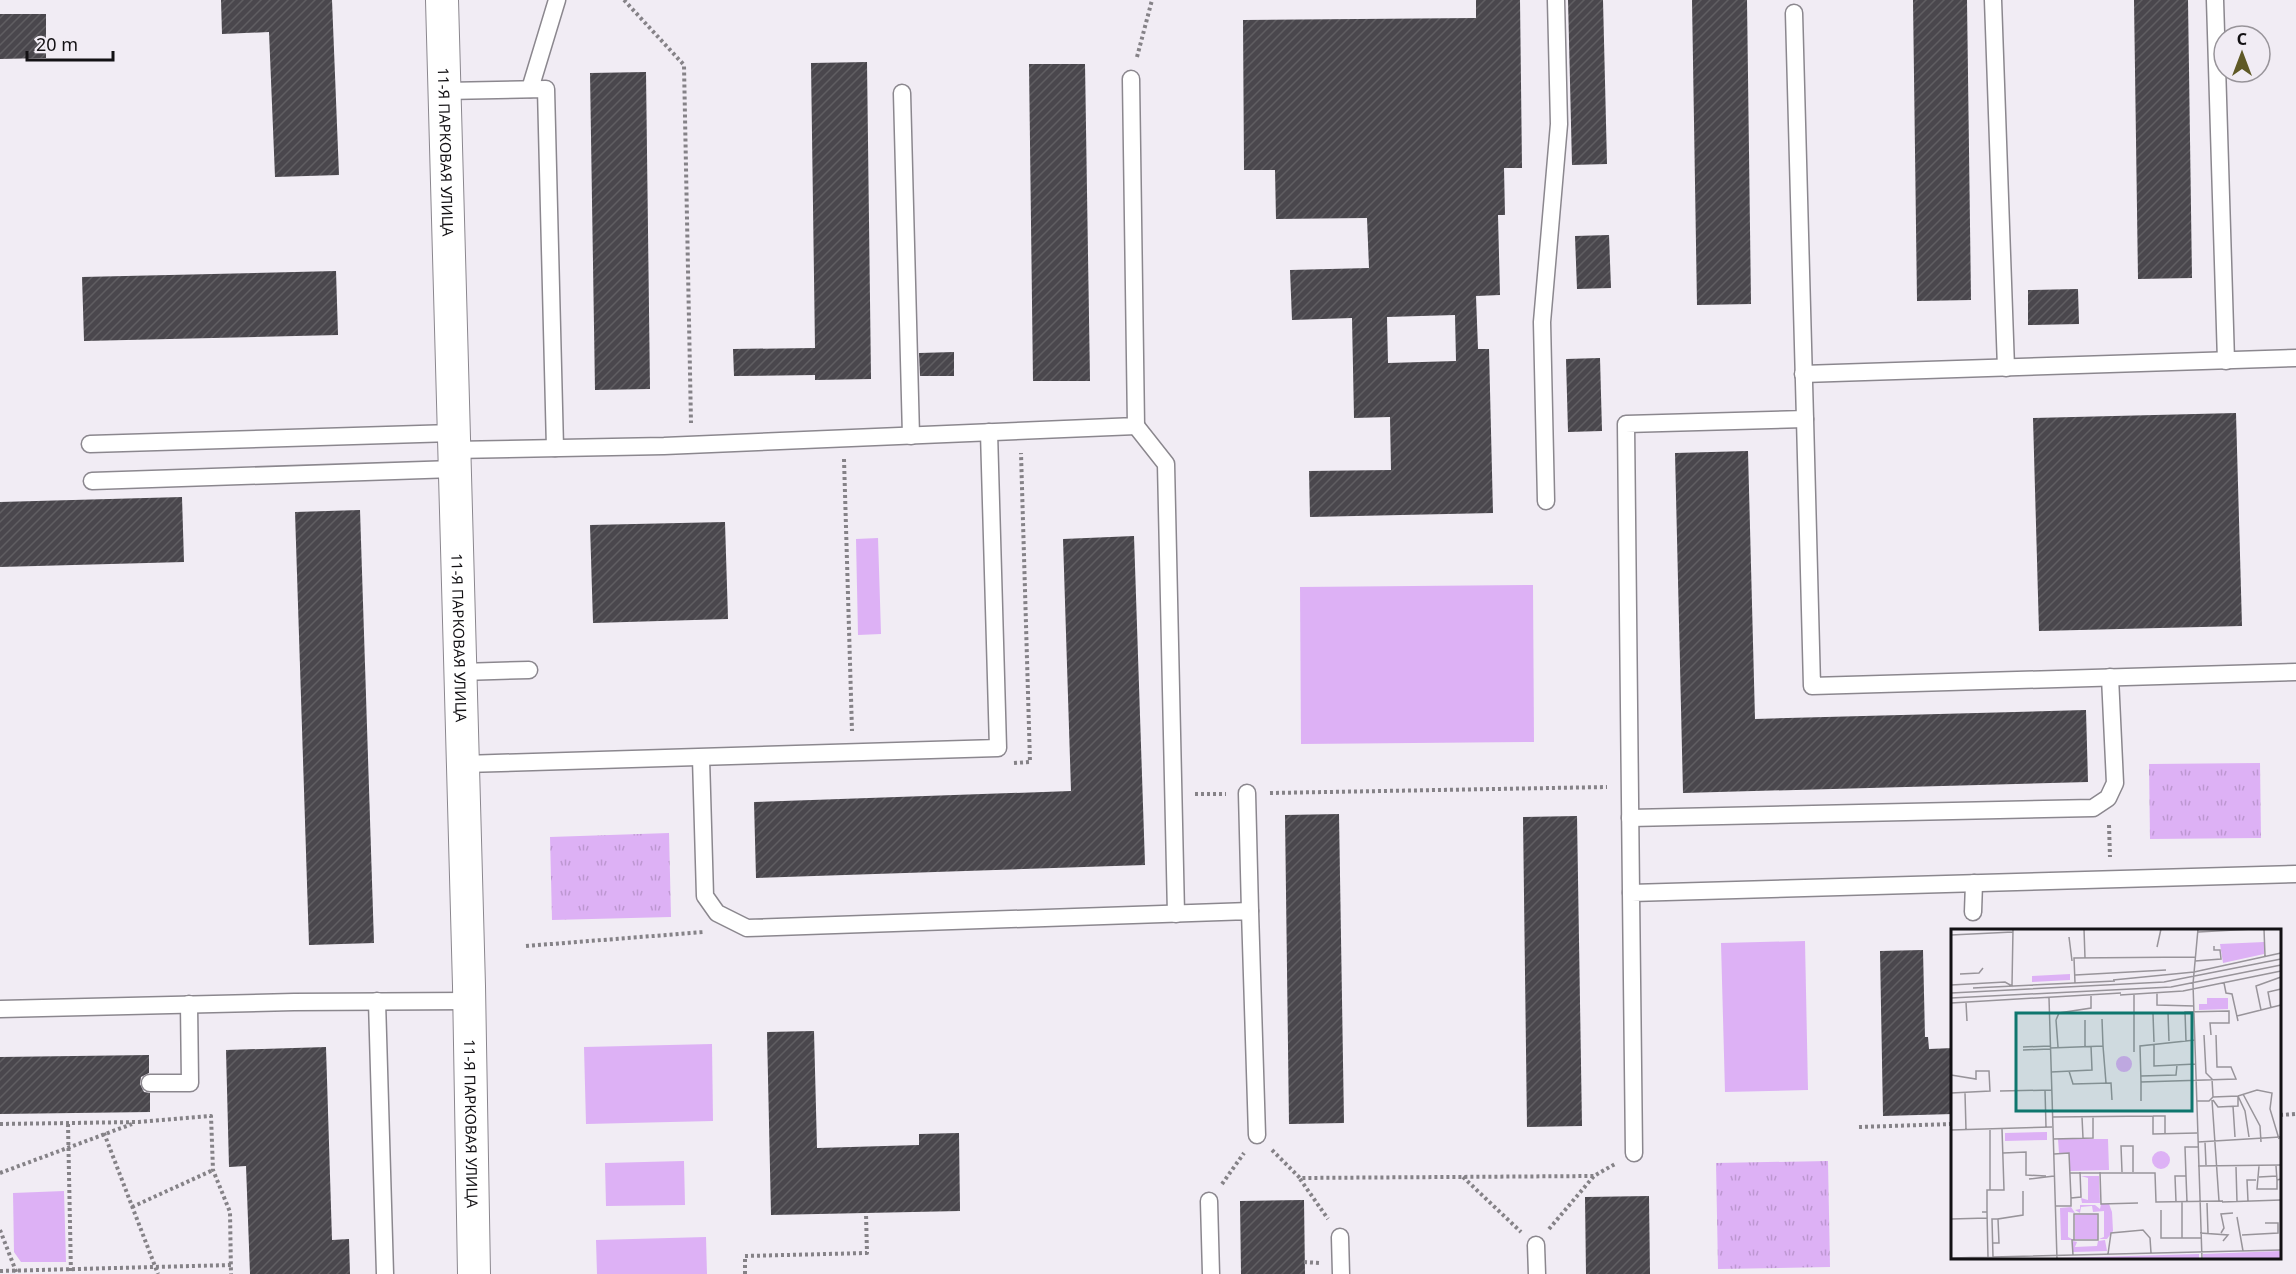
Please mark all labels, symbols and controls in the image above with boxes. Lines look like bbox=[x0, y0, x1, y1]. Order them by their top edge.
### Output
scale bar bbox=[27, 24, 112, 62]
north arrow bbox=[2212, 24, 2272, 84]
text: С bbox=[2237, 28, 2247, 50]
text: 20 m bbox=[36, 32, 78, 56]
street label: 11-Я ПАРКОВАЯ УЛИЦА bbox=[434, 67, 458, 237]
street label: 11-Я ПАРКОВАЯ УЛИЦА bbox=[447, 553, 472, 723]
inset map bbox=[1951, 929, 2281, 1259]
street label: 11-Я ПАРКОВАЯ УЛИЦА bbox=[460, 1039, 483, 1209]

